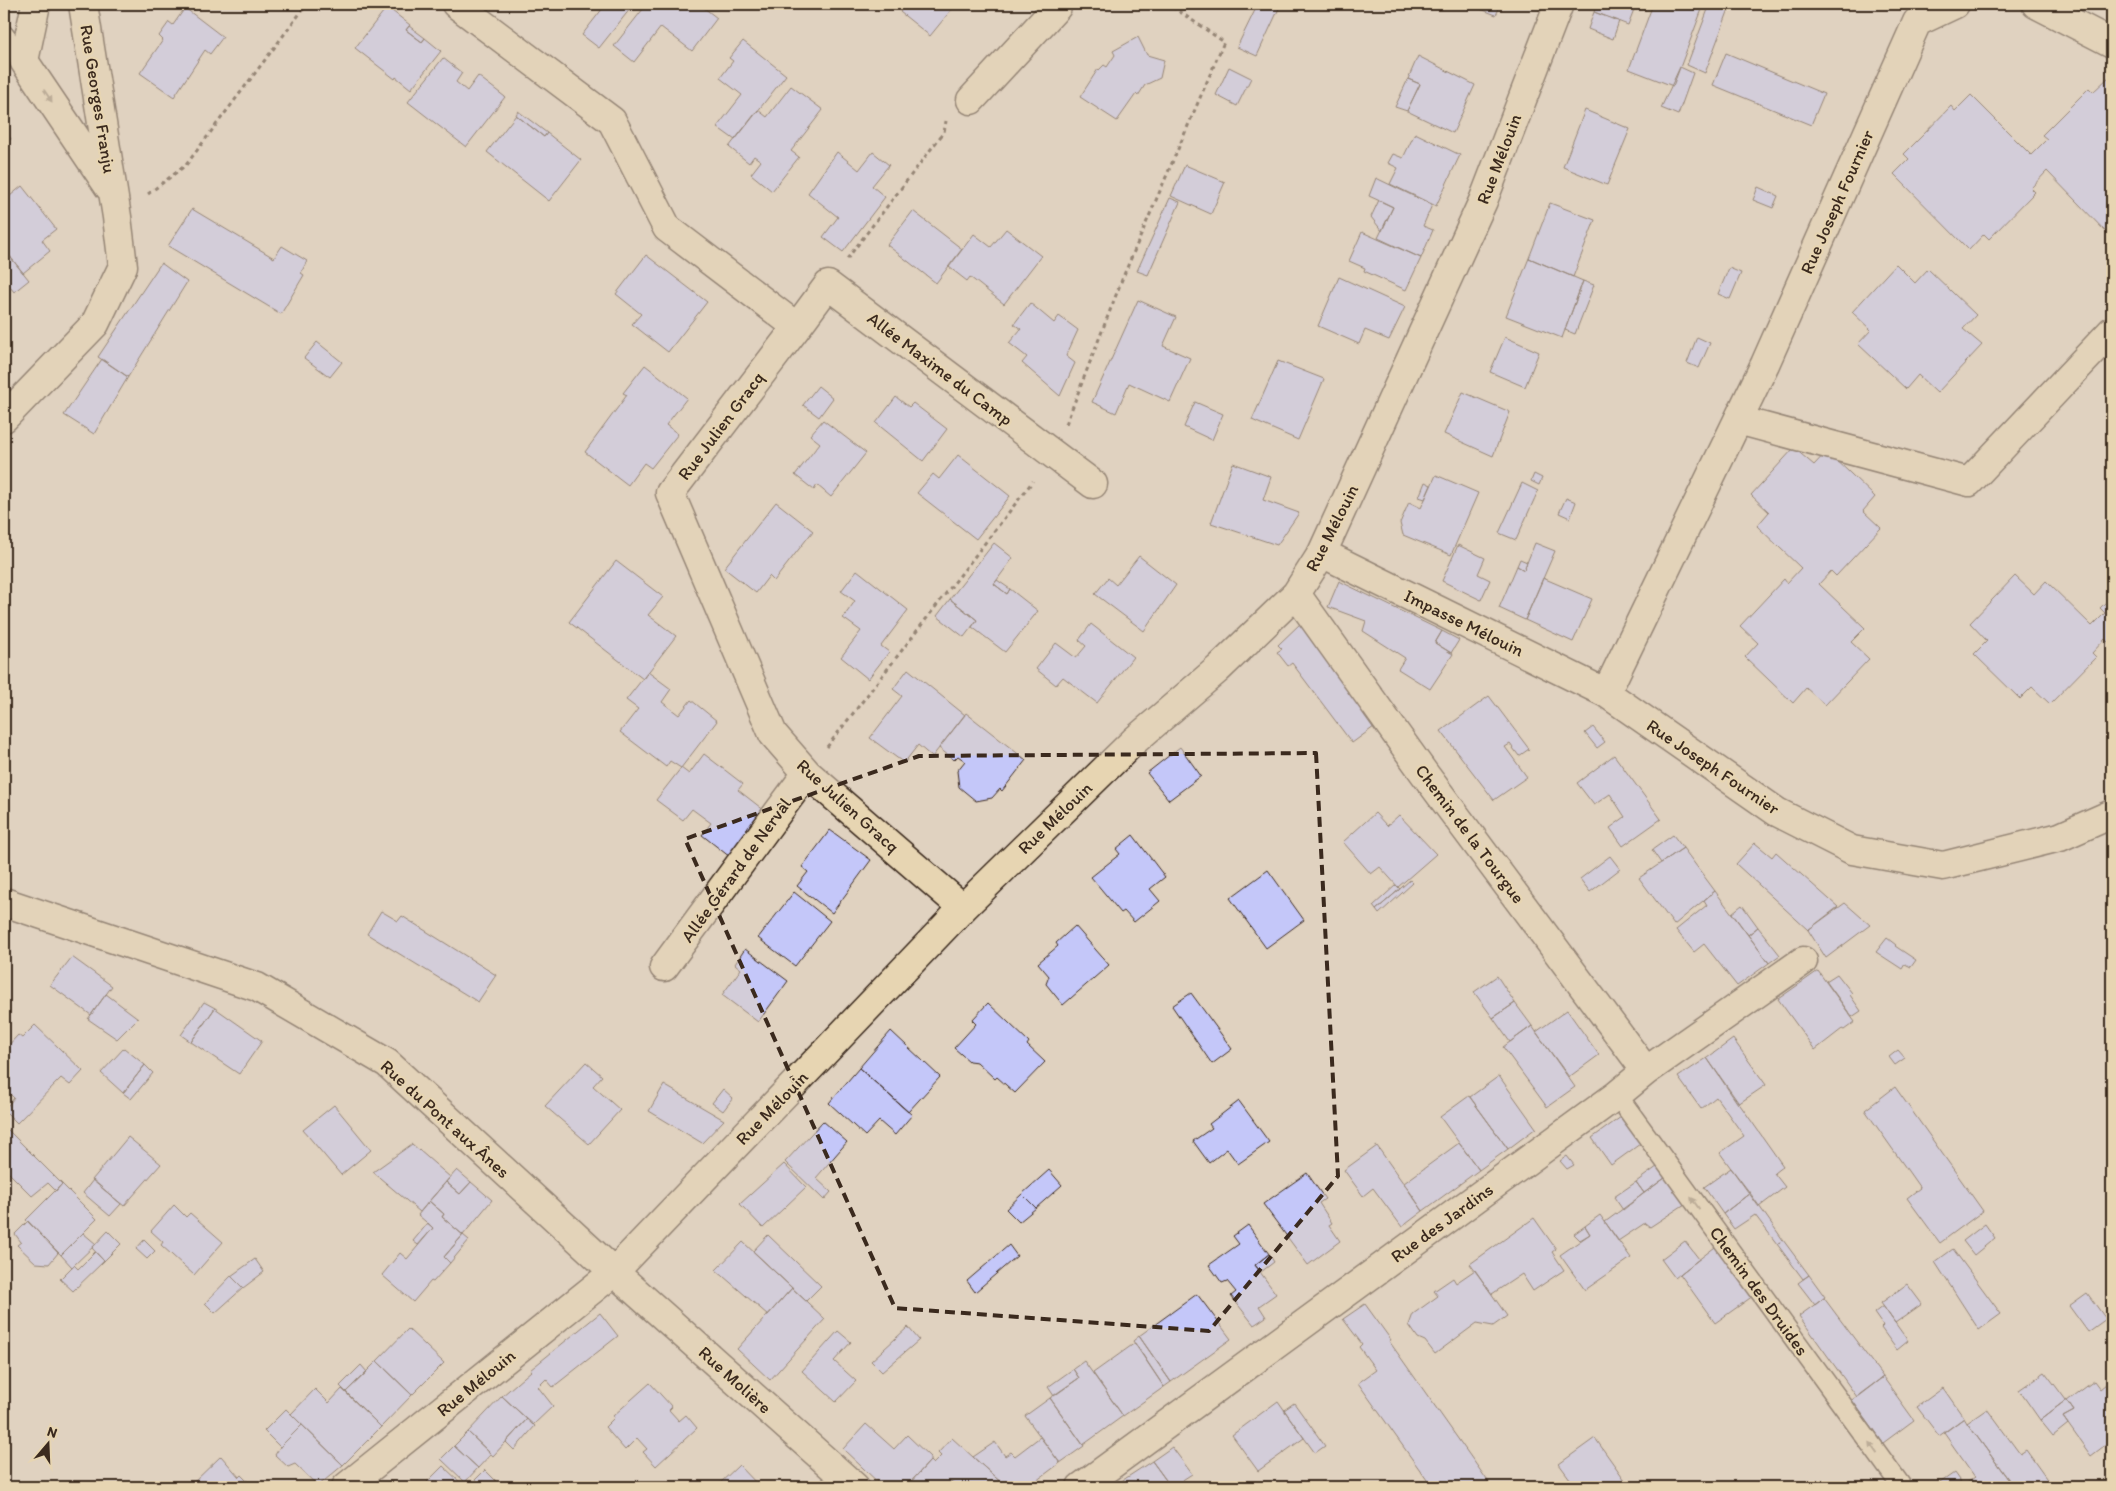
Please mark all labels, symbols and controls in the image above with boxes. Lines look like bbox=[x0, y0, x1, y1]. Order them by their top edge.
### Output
street label: Rue Georges Franju bbox=[75, 23, 121, 175]
one-way arrow bbox=[43, 90, 53, 103]
street label: Rue Mélouin bbox=[1472, 110, 1526, 207]
street label: Rue Joseph Fournier bbox=[1795, 126, 1879, 277]
street label: Allée Maxime du Camp bbox=[863, 307, 1017, 431]
street label: Rue Julien Gracq bbox=[673, 367, 769, 485]
street label: Rue Mélouin bbox=[1301, 480, 1364, 575]
street label: Impasse Mélouin bbox=[1401, 584, 1527, 662]
street label: Rue Joseph Fournier bbox=[1642, 714, 1784, 820]
street label: Rue Julien Gracq bbox=[792, 754, 904, 858]
street label: Chemin de la Tourgue bbox=[1411, 760, 1529, 908]
street label: Rue Mélouin bbox=[1013, 777, 1097, 859]
street label: Allée Gérard de Nerval bbox=[676, 793, 796, 947]
street label: Rue du Pont aux Ânes bbox=[376, 1055, 514, 1183]
street label: Rue Mélouin bbox=[731, 1066, 813, 1150]
street label: Rue des Jardins bbox=[1386, 1178, 1498, 1268]
one-way arrow bbox=[1690, 1196, 1700, 1210]
street label: Chemin des Druides bbox=[1705, 1222, 1813, 1360]
street label: Rue Molière bbox=[694, 1341, 776, 1419]
street label: Rue Mélouin bbox=[432, 1344, 520, 1421]
north arrow bbox=[22, 1418, 72, 1468]
text: N bbox=[45, 1423, 59, 1442]
one-way arrow bbox=[1868, 1441, 1878, 1455]

